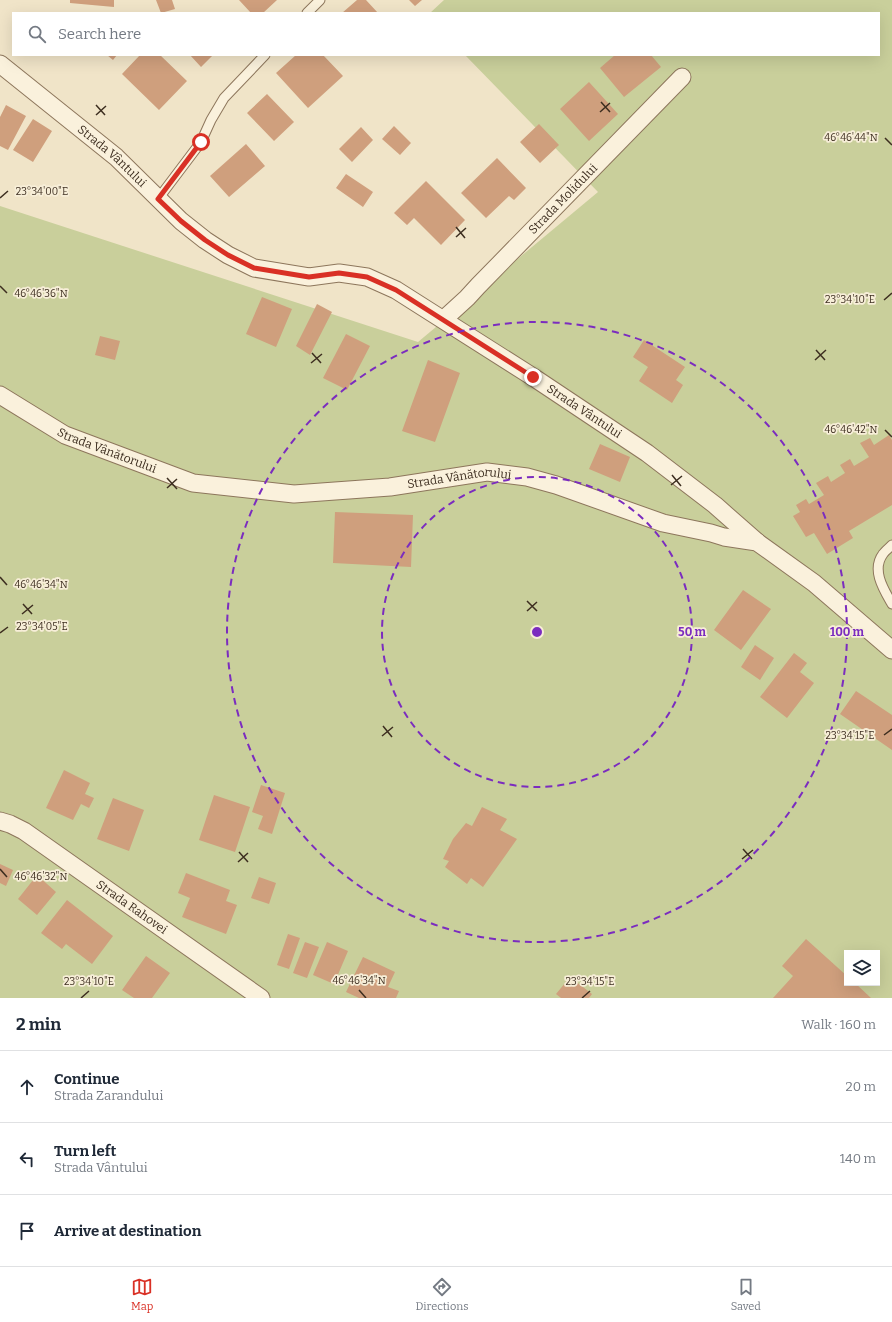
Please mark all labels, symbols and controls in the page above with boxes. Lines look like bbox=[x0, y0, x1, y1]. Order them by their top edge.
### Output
search box bbox=[12, 12, 880, 56]
icon: search bbox=[26, 23, 48, 45]
text: Search here bbox=[58, 25, 141, 43]
street label: Strada Vântului bbox=[75, 122, 149, 190]
text: 46°46'44"N bbox=[824, 132, 878, 144]
route start bbox=[192, 133, 210, 151]
street label: Strada Molidului bbox=[526, 161, 600, 237]
text: 23°34'00"E bbox=[16, 186, 68, 198]
text: 46°46'36"N bbox=[14, 288, 68, 300]
text: 23°34'10"E bbox=[825, 294, 875, 306]
route end bbox=[524, 368, 542, 386]
street label: Strada Vântului bbox=[544, 381, 625, 441]
text: 46°46'42"N bbox=[825, 424, 878, 436]
street label: Strada Vânătorului bbox=[55, 425, 159, 476]
street label: Strada Vânătorului bbox=[406, 465, 513, 491]
text: 46°46'34"N bbox=[14, 579, 68, 591]
text: 23°34'05"E bbox=[16, 621, 68, 633]
centre of rings bbox=[530, 625, 544, 639]
text: 50 m bbox=[678, 625, 706, 639]
text: 100 m bbox=[830, 625, 865, 639]
text: 23°34'15"E bbox=[826, 730, 874, 742]
text: 46°46'32"N bbox=[15, 871, 67, 883]
street label: Strada Rahovei bbox=[94, 877, 170, 937]
map controls bbox=[844, 950, 880, 986]
button: layers bbox=[844, 950, 880, 986]
text: 46°46'34"N bbox=[332, 975, 386, 987]
text: 23°34'10"E bbox=[64, 976, 114, 988]
text: 23°34'15"E bbox=[566, 976, 614, 988]
text: 2 min bbox=[16, 1014, 61, 1035]
text: Walk · 160 m bbox=[801, 1017, 876, 1032]
text: Continue bbox=[54, 1070, 120, 1088]
icon: ahead bbox=[16, 1076, 38, 1098]
text: 20 m bbox=[846, 1079, 876, 1094]
text: Strada Zarandului bbox=[54, 1088, 163, 1103]
text: Turn left bbox=[54, 1142, 116, 1160]
icon: left bbox=[16, 1148, 38, 1170]
text: 140 m bbox=[840, 1151, 876, 1166]
text: Strada Vântului bbox=[54, 1160, 148, 1175]
icon: arrive bbox=[16, 1220, 38, 1242]
text: Arrive at destination bbox=[54, 1222, 201, 1240]
tab: Map bbox=[131, 1276, 153, 1313]
tab: Directions bbox=[416, 1276, 468, 1313]
tab: Saved bbox=[731, 1276, 761, 1313]

